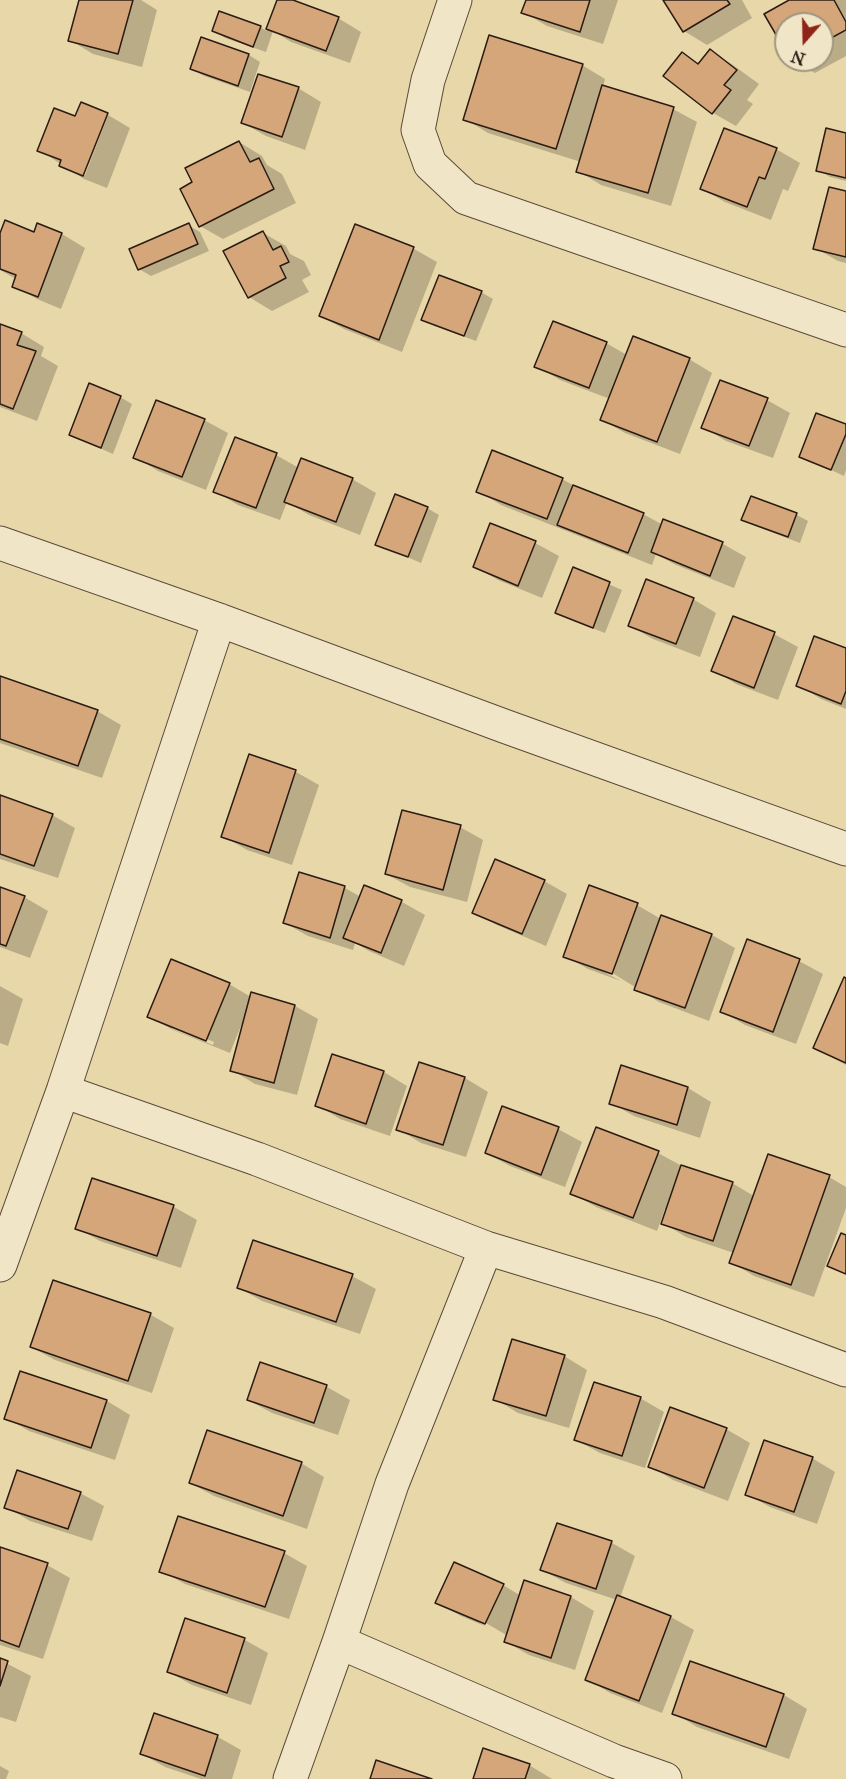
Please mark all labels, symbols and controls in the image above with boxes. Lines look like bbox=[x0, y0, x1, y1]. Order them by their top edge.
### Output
north arrow bbox=[774, 12, 834, 72]
text: N bbox=[789, 46, 808, 69]

